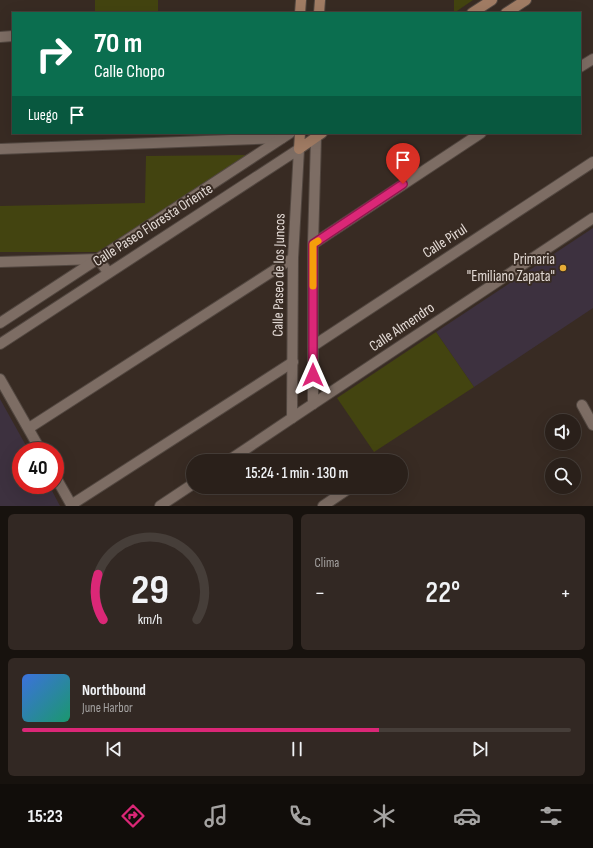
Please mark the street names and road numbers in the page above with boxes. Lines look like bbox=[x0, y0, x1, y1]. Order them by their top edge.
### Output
street label: Calle Paseo Floresta Oriente bbox=[89, 179, 217, 271]
street label: Calle Paseo de los Juncos bbox=[268, 213, 290, 337]
street label: Calle Pirul bbox=[419, 220, 471, 262]
street label: Calle Almendro bbox=[366, 298, 438, 356]

